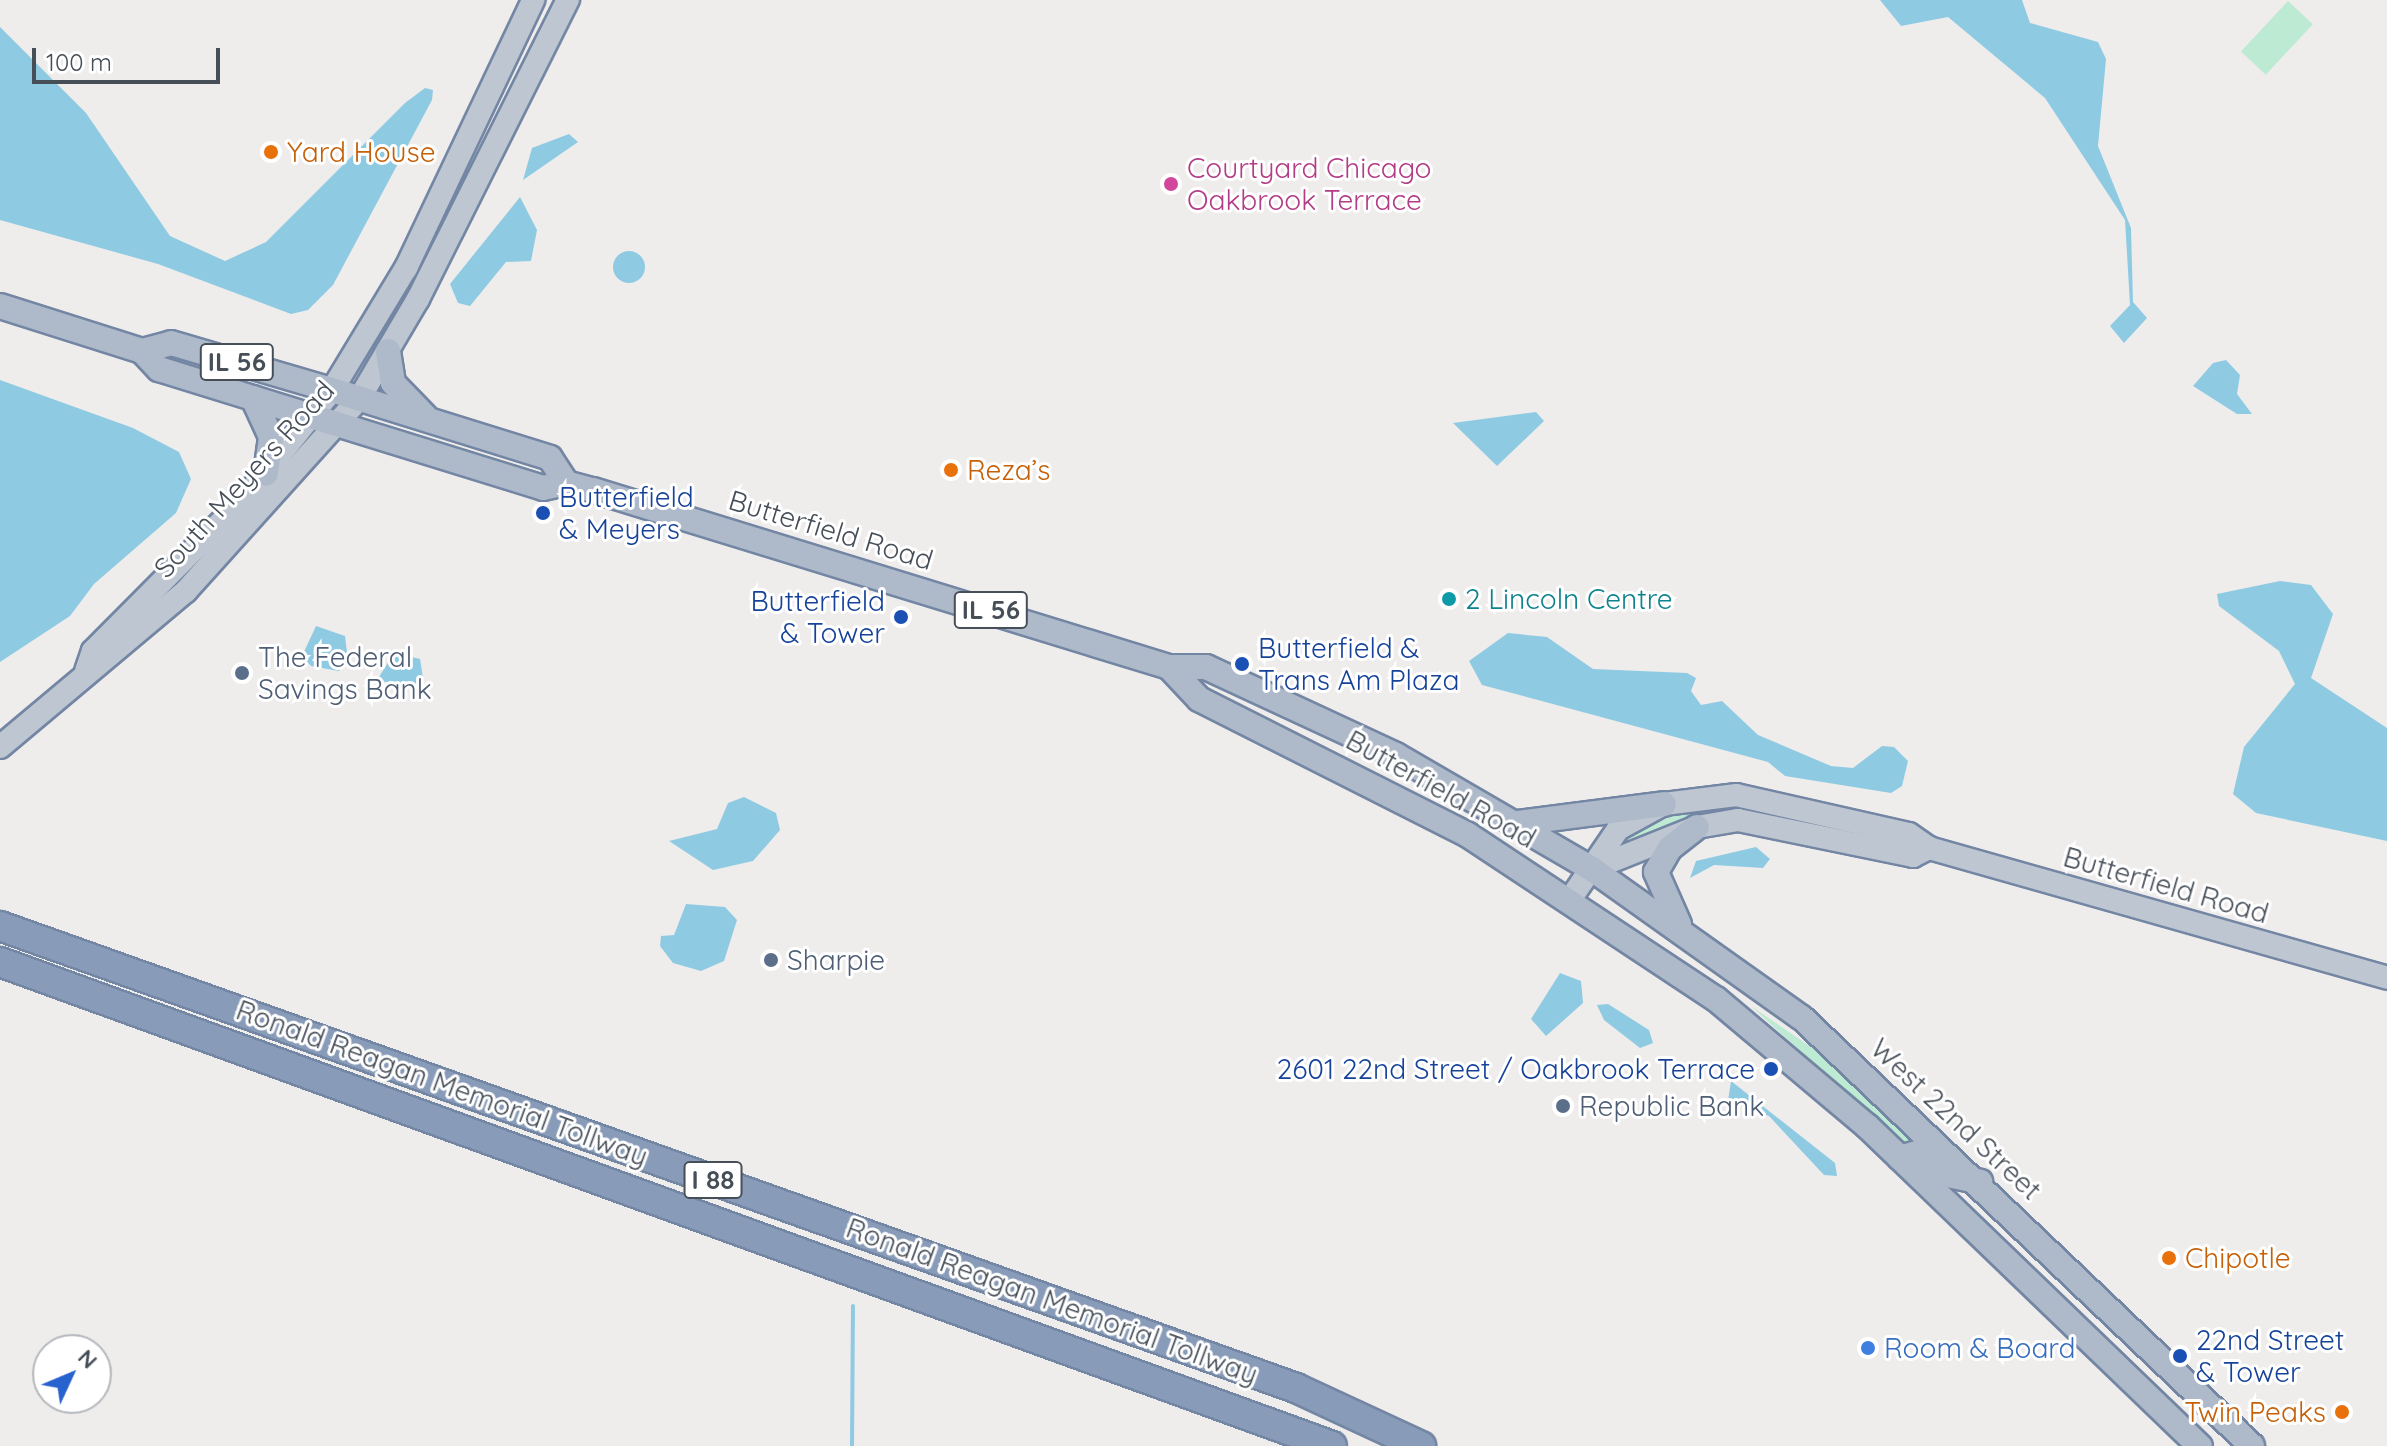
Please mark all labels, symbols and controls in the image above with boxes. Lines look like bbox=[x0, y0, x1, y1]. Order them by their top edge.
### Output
scale bar bbox=[36, 32, 224, 82]
text: 100 m bbox=[46, 47, 112, 77]
place label: Yard House bbox=[287, 135, 435, 169]
marker: Yard House bbox=[262, 143, 280, 161]
place label: Courtyard Chicago Oakbrook Terrace bbox=[1187, 151, 1432, 217]
marker: Courtyard Chicago Oakbrook Terrace bbox=[1162, 175, 1180, 193]
road number: IL 56 bbox=[199, 340, 275, 384]
street label: South Meyers Road bbox=[147, 374, 341, 584]
place label: Reza’s bbox=[967, 453, 1050, 487]
marker: Reza’s bbox=[942, 461, 960, 479]
place label: Butterfield & Meyers bbox=[559, 480, 694, 546]
street label: Butterfield Road bbox=[725, 483, 937, 577]
marker: Butterfield & Meyers bbox=[534, 504, 552, 522]
place label: 2 Lincoln Centre bbox=[1465, 582, 1673, 616]
place label: Butterfield & Tower bbox=[750, 584, 885, 650]
road number: IL 56 bbox=[953, 588, 1029, 632]
marker: 2 Lincoln Centre bbox=[1440, 590, 1458, 608]
marker: Butterfield & Tower bbox=[892, 608, 910, 626]
place label: Butterfield & Trans Am Plaza bbox=[1258, 631, 1459, 697]
place label: The Federal Savings Bank bbox=[258, 640, 432, 706]
marker: Butterfield & Trans Am Plaza bbox=[1233, 655, 1251, 673]
marker: The Federal Savings Bank bbox=[233, 664, 251, 682]
street label: Butterfield Road bbox=[1340, 723, 1542, 855]
street label: Butterfield Road bbox=[2060, 840, 2272, 930]
place label: Sharpie bbox=[787, 943, 885, 977]
marker: Sharpie bbox=[762, 951, 780, 969]
street label: Ronald Reagan Memorial Tollway bbox=[232, 993, 652, 1173]
street label: West 22nd Street bbox=[1864, 1031, 2048, 1207]
place label: 2601 22nd Street / Oakbrook Terrace bbox=[1277, 1052, 1755, 1086]
marker: 2601 22nd Street / Oakbrook Terrace bbox=[1762, 1060, 1780, 1078]
place label: Republic Bank bbox=[1579, 1089, 1764, 1123]
marker: Republic Bank bbox=[1554, 1097, 1572, 1115]
road number: I 88 bbox=[683, 1158, 743, 1202]
street label: Ronald Reagan Memorial Tollway bbox=[842, 1211, 1262, 1391]
place label: Chipotle bbox=[2185, 1241, 2291, 1275]
marker: Chipotle bbox=[2160, 1249, 2178, 1267]
place label: 22nd Street & Tower bbox=[2196, 1323, 2344, 1389]
place label: Room & Board bbox=[1884, 1331, 2075, 1365]
north arrow bbox=[32, 1334, 112, 1414]
marker: Room & Board bbox=[1859, 1339, 1877, 1357]
text: N bbox=[72, 1343, 104, 1374]
marker: 22nd Street & Tower bbox=[2171, 1347, 2189, 1365]
place label: Twin Peaks bbox=[2184, 1395, 2326, 1429]
marker: Twin Peaks bbox=[2333, 1403, 2351, 1421]

